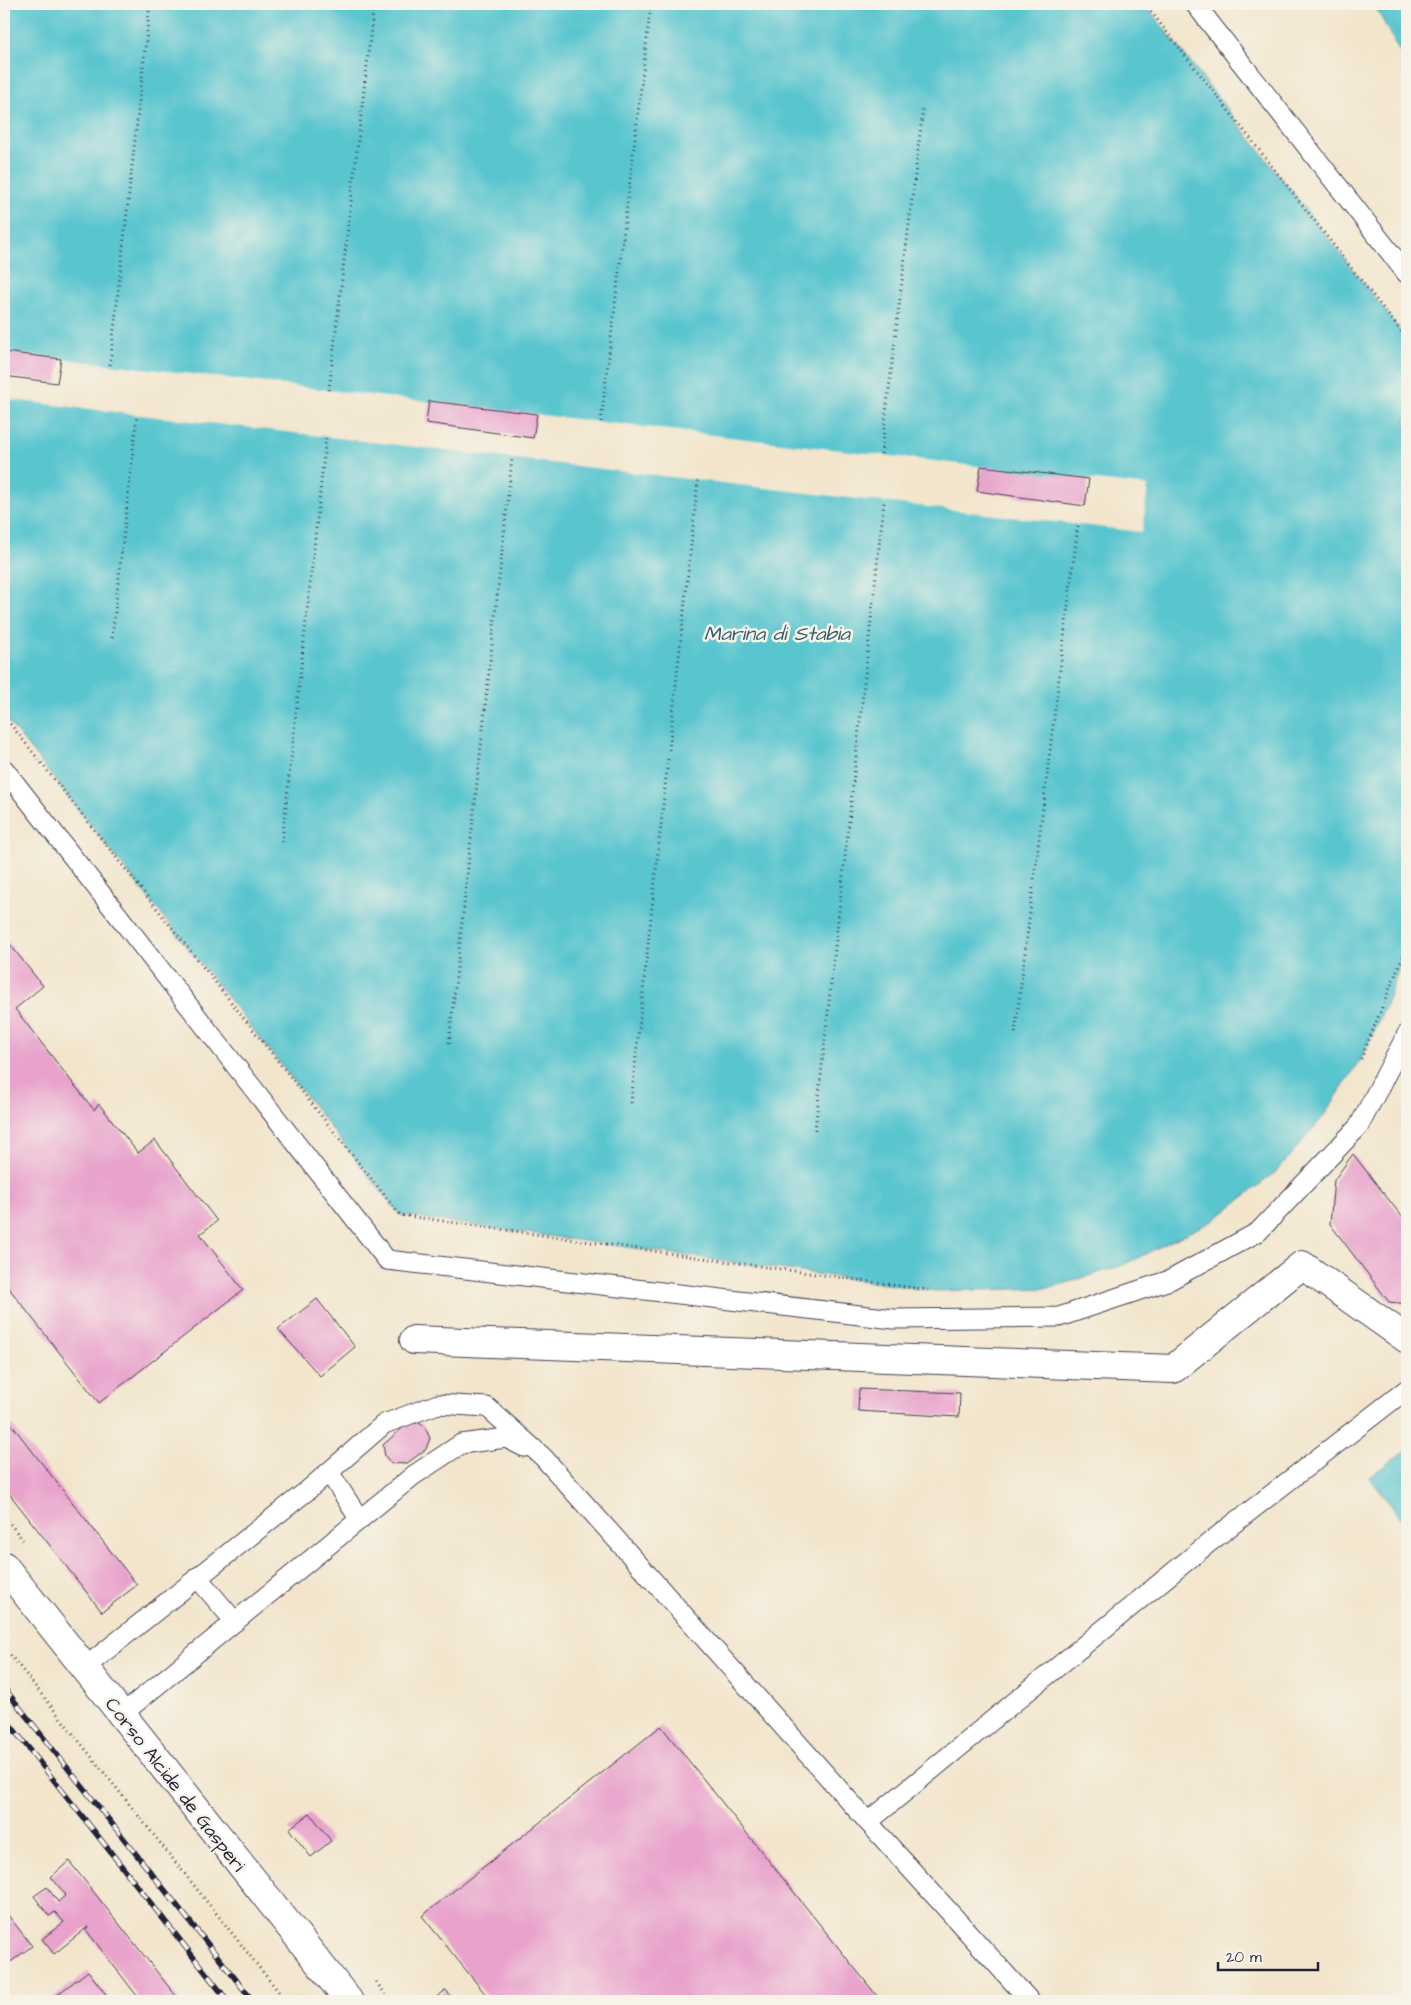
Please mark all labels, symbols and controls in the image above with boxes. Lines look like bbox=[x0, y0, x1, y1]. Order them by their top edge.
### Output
water label: Marina di Stabia bbox=[704, 620, 851, 648]
street label: Corso Alcide de Gasperi bbox=[98, 1692, 252, 1878]
scale bar bbox=[1218, 1940, 1318, 1972]
text: 20 m bbox=[1226, 1947, 1262, 1968]

